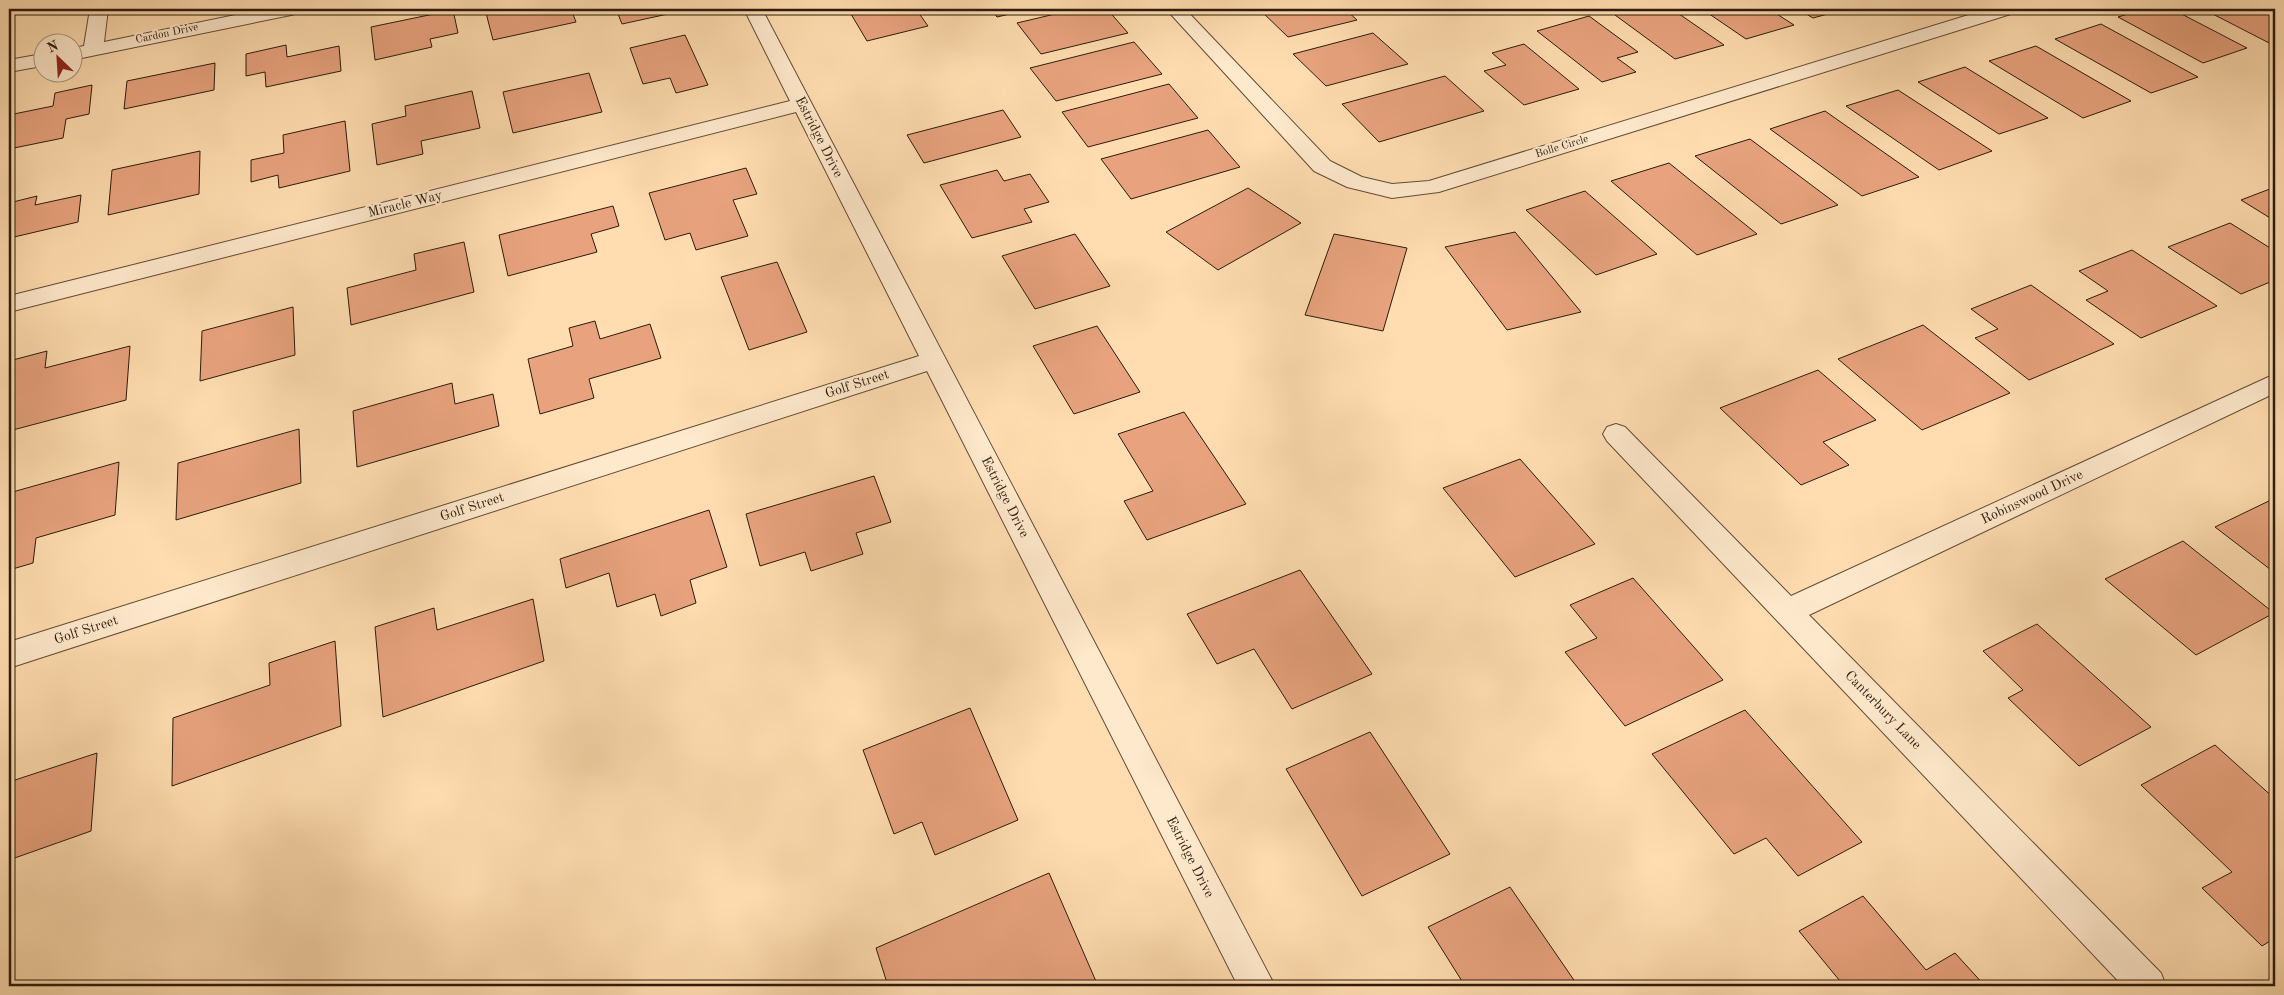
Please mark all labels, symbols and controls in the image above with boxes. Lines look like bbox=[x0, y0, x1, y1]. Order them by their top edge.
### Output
street label: Cardon Drive bbox=[135, 22, 199, 46]
north arrow bbox=[32, 32, 82, 82]
text: N bbox=[45, 38, 61, 56]
street label: Estridge Drive bbox=[793, 94, 845, 180]
street label: Bolle Circle bbox=[1534, 134, 1590, 160]
street label: Miracle Way bbox=[366, 188, 444, 220]
street label: Golf Street bbox=[823, 367, 891, 401]
street label: Estridge Drive bbox=[979, 454, 1031, 540]
street label: Robinswood Drive bbox=[1979, 467, 2085, 527]
street label: Golf Street bbox=[438, 490, 506, 524]
street label: Golf Street bbox=[52, 613, 120, 647]
street label: Canterbury Lane bbox=[1842, 668, 1924, 752]
street label: Estridge Drive bbox=[1164, 814, 1216, 900]

